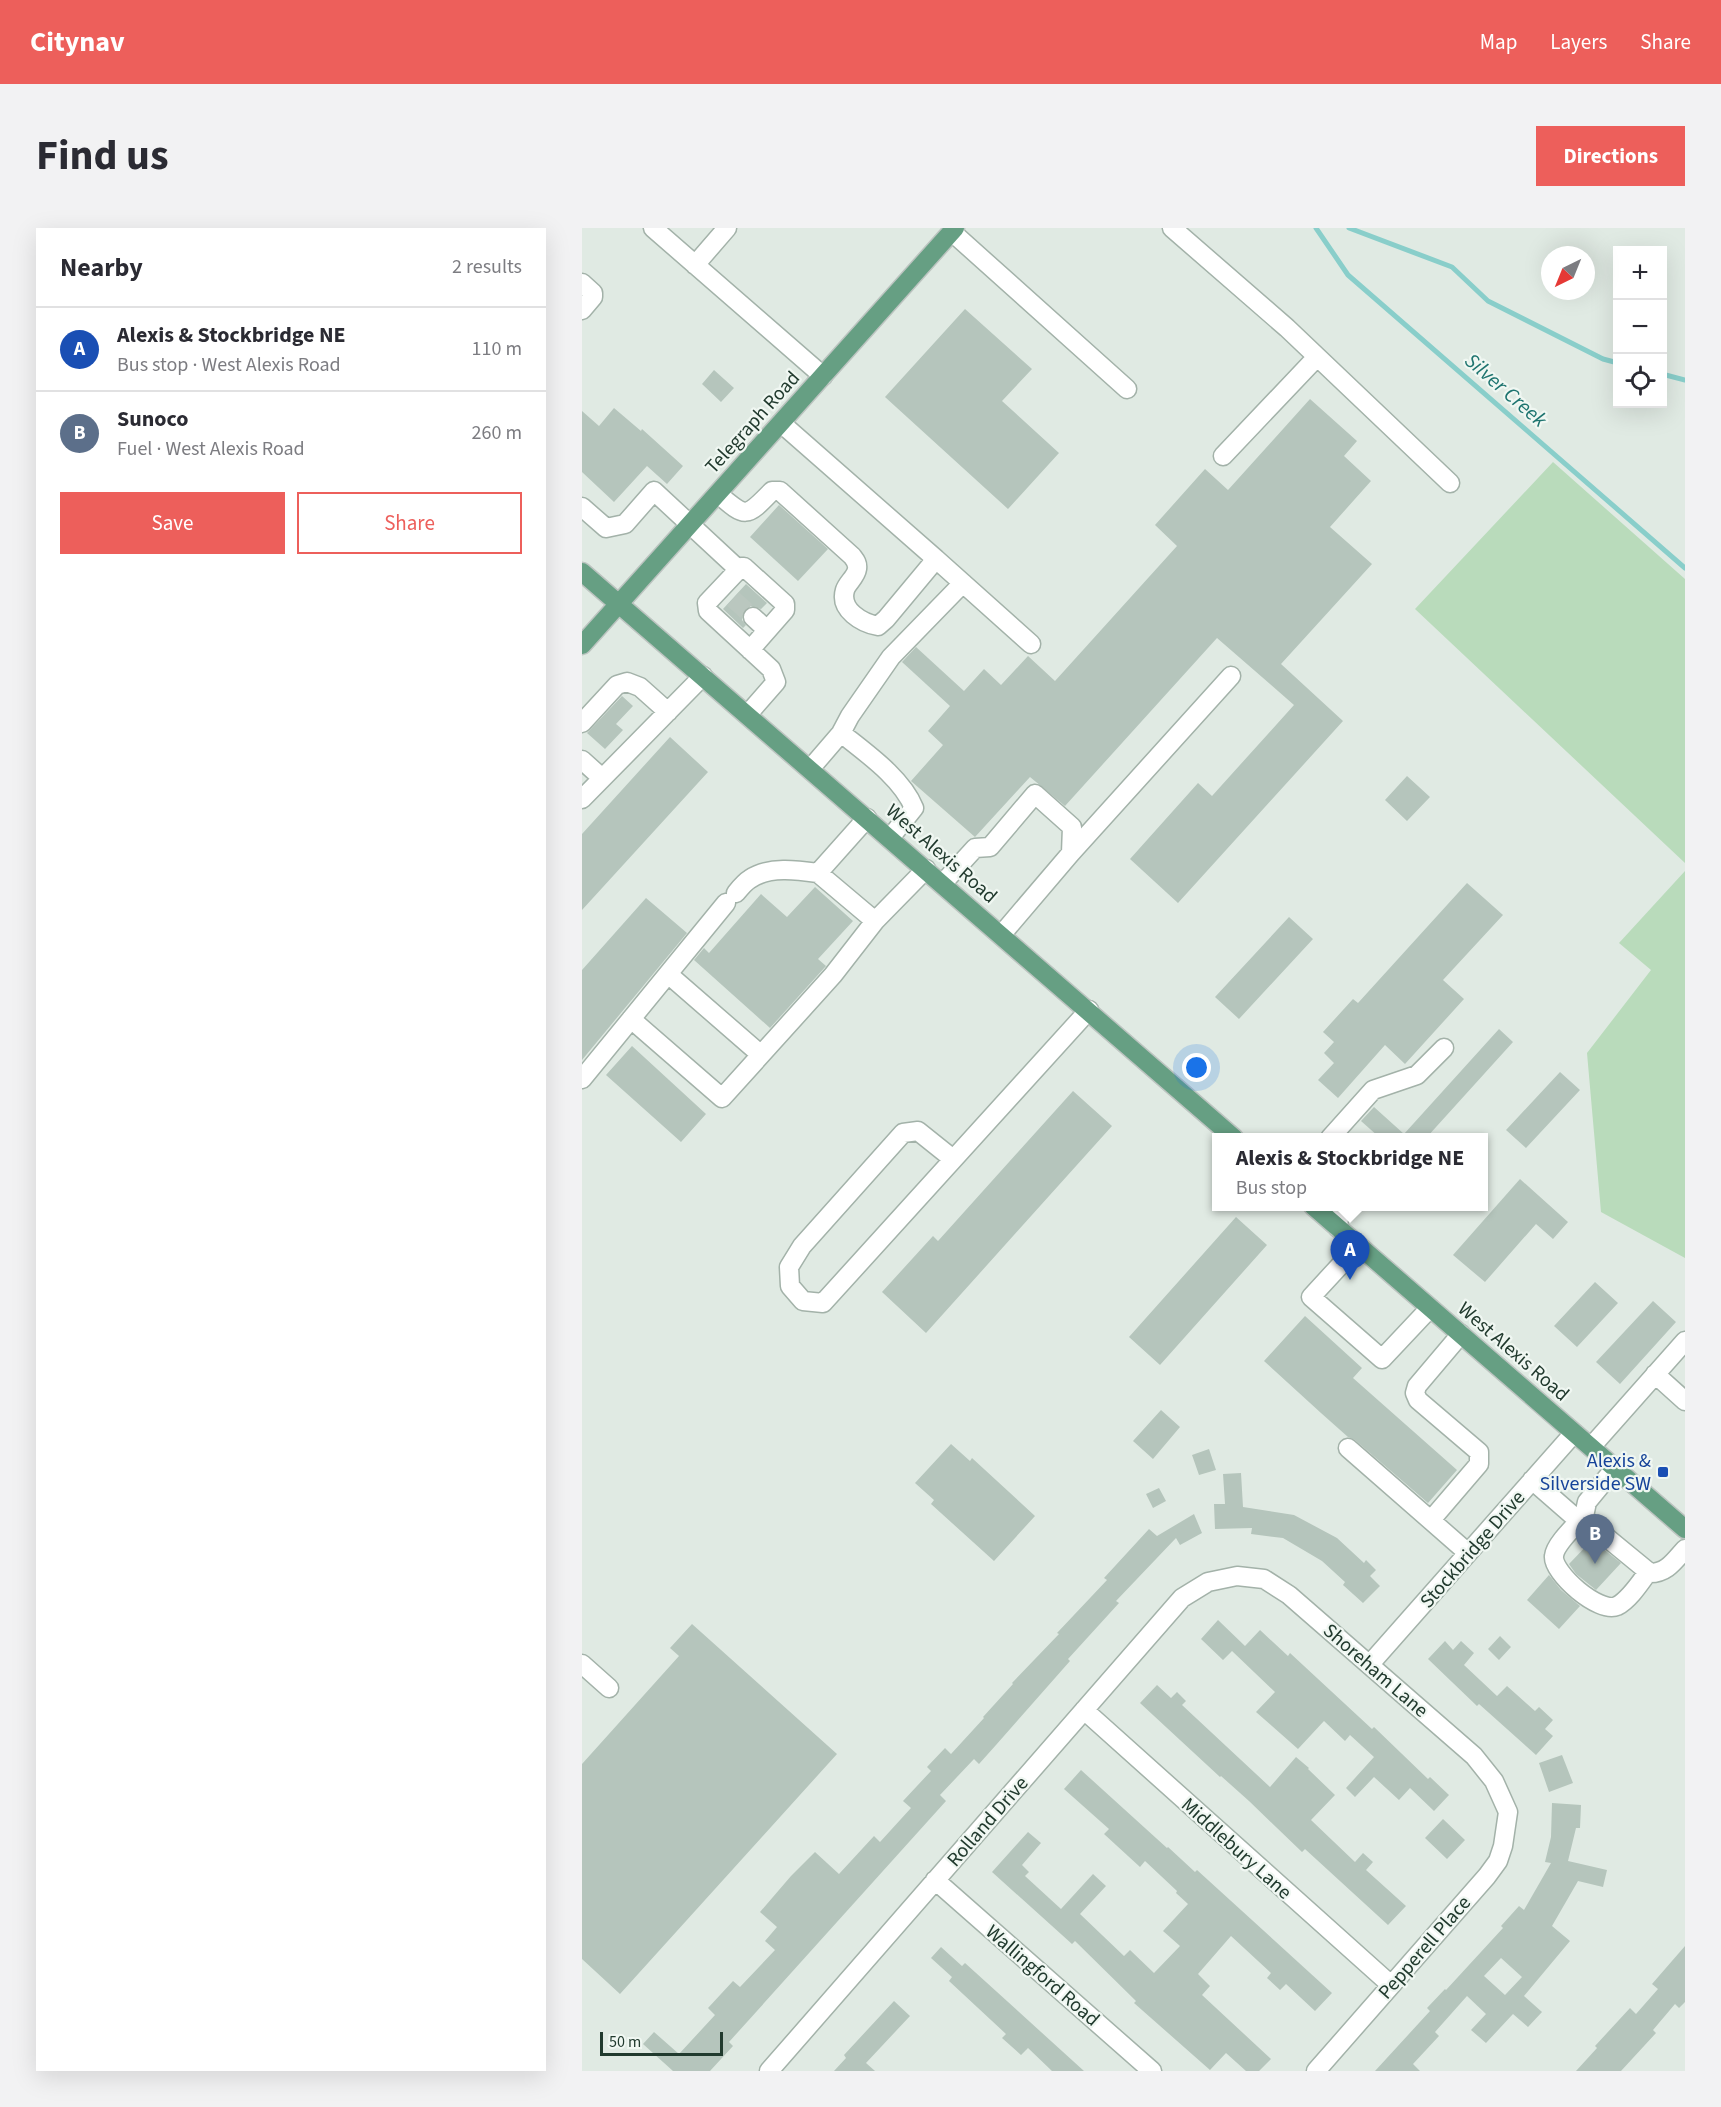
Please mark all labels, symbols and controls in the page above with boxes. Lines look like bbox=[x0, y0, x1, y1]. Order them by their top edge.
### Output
text: Citynav bbox=[30, 22, 125, 62]
text: Map bbox=[1480, 27, 1517, 57]
text: Layers bbox=[1550, 27, 1607, 57]
text: Share bbox=[1640, 27, 1691, 57]
text: Find us bbox=[36, 126, 169, 186]
button: Directions bbox=[1536, 126, 1685, 186]
north arrow bbox=[1541, 246, 1595, 300]
map controls bbox=[1613, 246, 1667, 408]
button: + bbox=[1613, 246, 1667, 300]
text: Nearby bbox=[60, 249, 143, 286]
text: 2 results bbox=[452, 253, 522, 281]
button: − bbox=[1613, 300, 1667, 354]
text: Alexis & Stockbridge NE bbox=[117, 319, 346, 351]
text: A bbox=[74, 335, 85, 363]
text: 110 m bbox=[472, 335, 522, 363]
water label: Silver Creek bbox=[1458, 346, 1554, 435]
text: Bus stop · West Alexis Road bbox=[117, 351, 341, 379]
button: locate bbox=[1613, 354, 1667, 408]
street label: Telegraph Road bbox=[699, 365, 807, 480]
text: Sunoco bbox=[117, 403, 188, 435]
text: B bbox=[73, 419, 86, 447]
text: 260 m bbox=[472, 419, 522, 447]
text: Fuel · West Alexis Road bbox=[117, 435, 305, 463]
button: Save bbox=[60, 492, 285, 554]
button: Share bbox=[297, 492, 522, 554]
street label: West Alexis Road bbox=[880, 798, 1003, 910]
your location bbox=[1182, 1053, 1211, 1082]
popup bbox=[1212, 1133, 1488, 1211]
text: Alexis & Stockbridge NE bbox=[1236, 1142, 1464, 1174]
text: Bus stop bbox=[1236, 1174, 1307, 1202]
pin: A bbox=[1330, 1230, 1370, 1280]
street label: West Alexis Road bbox=[1452, 1296, 1575, 1408]
place label: Alexis & Silverside SW bbox=[1540, 1447, 1651, 1498]
marker: Alexis & Silverside SW bbox=[1656, 1465, 1670, 1479]
street label: Stockbridge Drive bbox=[1414, 1485, 1532, 1615]
pin: B bbox=[1576, 1514, 1614, 1564]
street label: Shoreham Lane bbox=[1317, 1617, 1434, 1724]
street label: Rolland Drive bbox=[941, 1770, 1035, 1873]
street label: Middlebury Lane bbox=[1175, 1791, 1298, 1906]
street label: Pepperell Place bbox=[1372, 1890, 1478, 2005]
street label: Wallingford Road bbox=[979, 1918, 1105, 2033]
scale bar bbox=[600, 2029, 723, 2056]
text: 50 m bbox=[609, 2031, 641, 2053]

